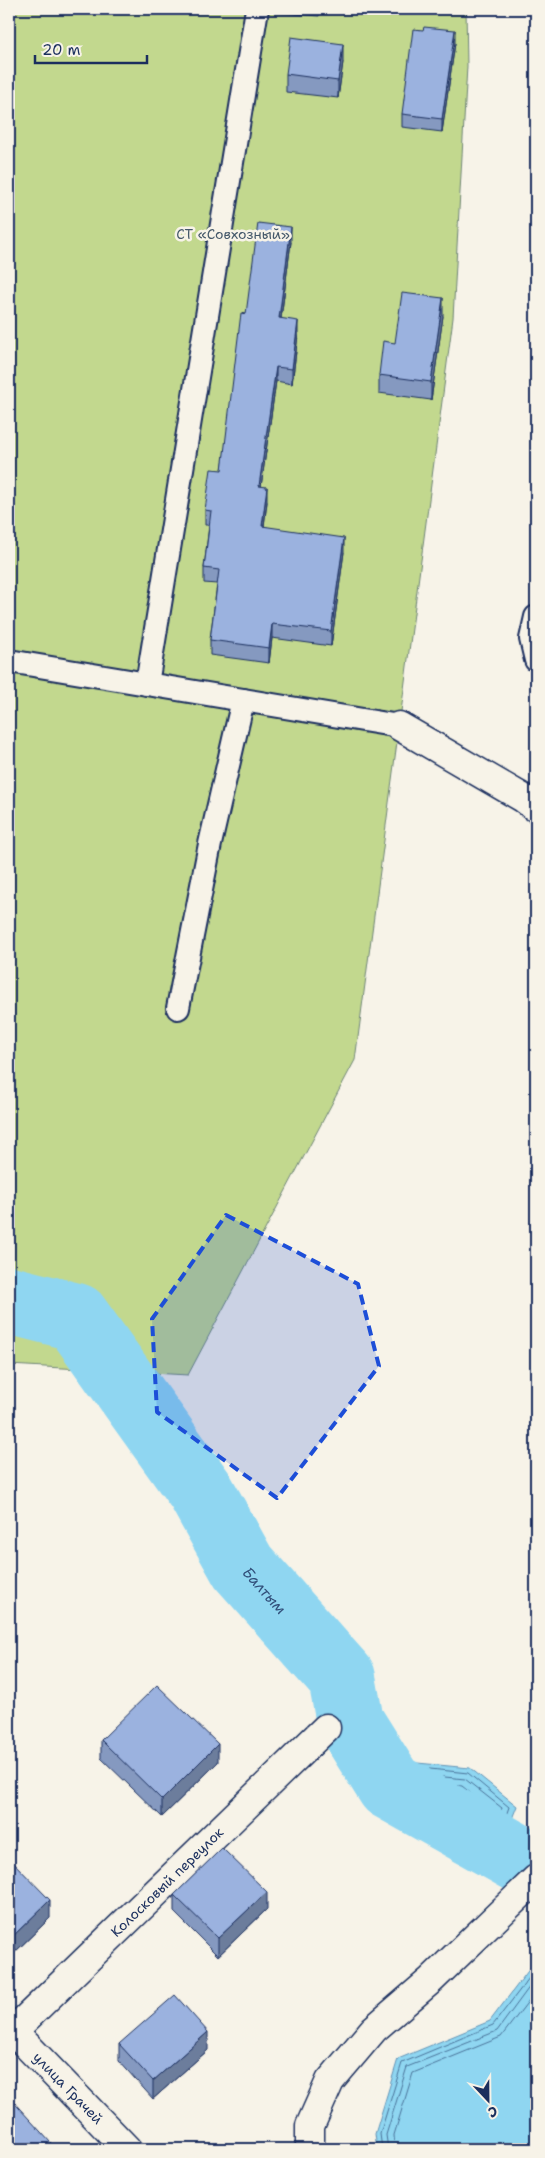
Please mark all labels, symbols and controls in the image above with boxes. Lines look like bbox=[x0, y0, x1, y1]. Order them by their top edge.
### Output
scale bar bbox=[35, 32, 148, 64]
text: 20 m bbox=[42, 40, 81, 60]
park label: СТ «Совхозный» bbox=[176, 225, 290, 243]
water label: Балтым bbox=[238, 1563, 291, 1619]
street label: Колосковый переулок bbox=[107, 1823, 228, 1941]
street label: улица Грачей bbox=[29, 2048, 107, 2128]
north arrow bbox=[462, 2076, 512, 2126]
text: С bbox=[486, 2102, 500, 2122]

